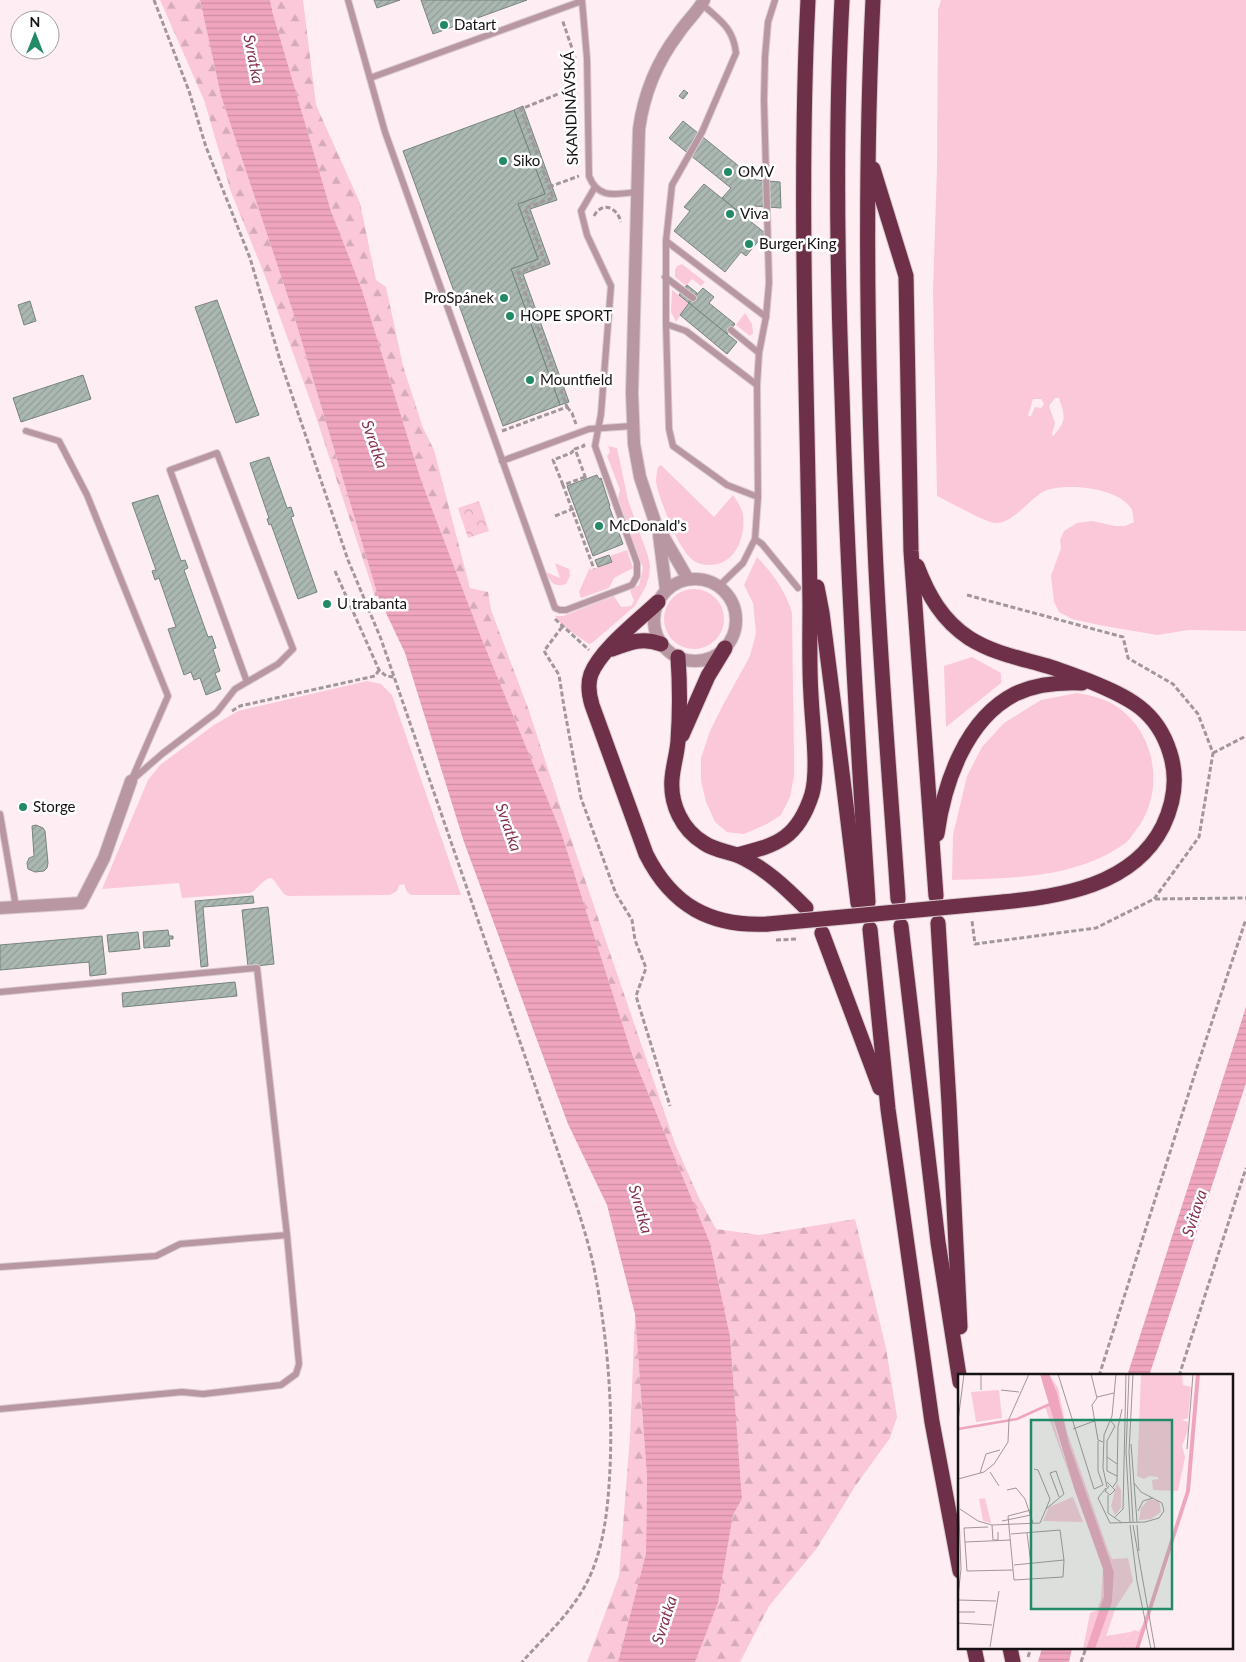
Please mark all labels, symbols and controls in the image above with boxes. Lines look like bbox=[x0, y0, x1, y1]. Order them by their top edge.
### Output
north arrow bbox=[10, 10, 60, 60]
text: N bbox=[30, 13, 40, 30]
place label: Datart bbox=[454, 15, 497, 33]
marker: Datart bbox=[438, 19, 450, 31]
water label: Svratka bbox=[240, 33, 269, 85]
street label: SKANDINÁVSKÁ bbox=[559, 50, 581, 165]
place label: Siko bbox=[513, 151, 540, 169]
marker: Siko bbox=[497, 155, 509, 167]
place label: OMV bbox=[738, 162, 775, 180]
marker: OMV bbox=[722, 166, 734, 178]
place label: Viva bbox=[740, 204, 769, 222]
marker: Viva bbox=[724, 208, 736, 220]
place label: Burger King bbox=[759, 234, 837, 252]
marker: Burger King bbox=[743, 238, 755, 250]
place label: ProSpánek bbox=[424, 288, 494, 306]
marker: ProSpánek bbox=[498, 292, 510, 304]
place label: HOPE SPORT bbox=[520, 306, 612, 324]
marker: HOPE SPORT bbox=[504, 310, 516, 322]
place label: Mountfield bbox=[540, 370, 613, 388]
marker: Mountfield bbox=[524, 374, 536, 386]
water label: Svratka bbox=[358, 417, 393, 470]
place label: McDonald's bbox=[609, 516, 687, 534]
marker: McDonald's bbox=[593, 520, 605, 532]
place label: U trabanta bbox=[337, 594, 407, 612]
marker: U trabanta bbox=[321, 598, 333, 610]
place label: Storge bbox=[33, 797, 76, 815]
water label: Svratka bbox=[492, 800, 527, 853]
marker: Storge bbox=[17, 801, 29, 813]
water label: Svratka bbox=[626, 1182, 657, 1235]
water label: Svitava bbox=[1177, 1187, 1210, 1239]
inset map bbox=[958, 1374, 1234, 1650]
water label: Svratka bbox=[647, 1593, 680, 1646]

